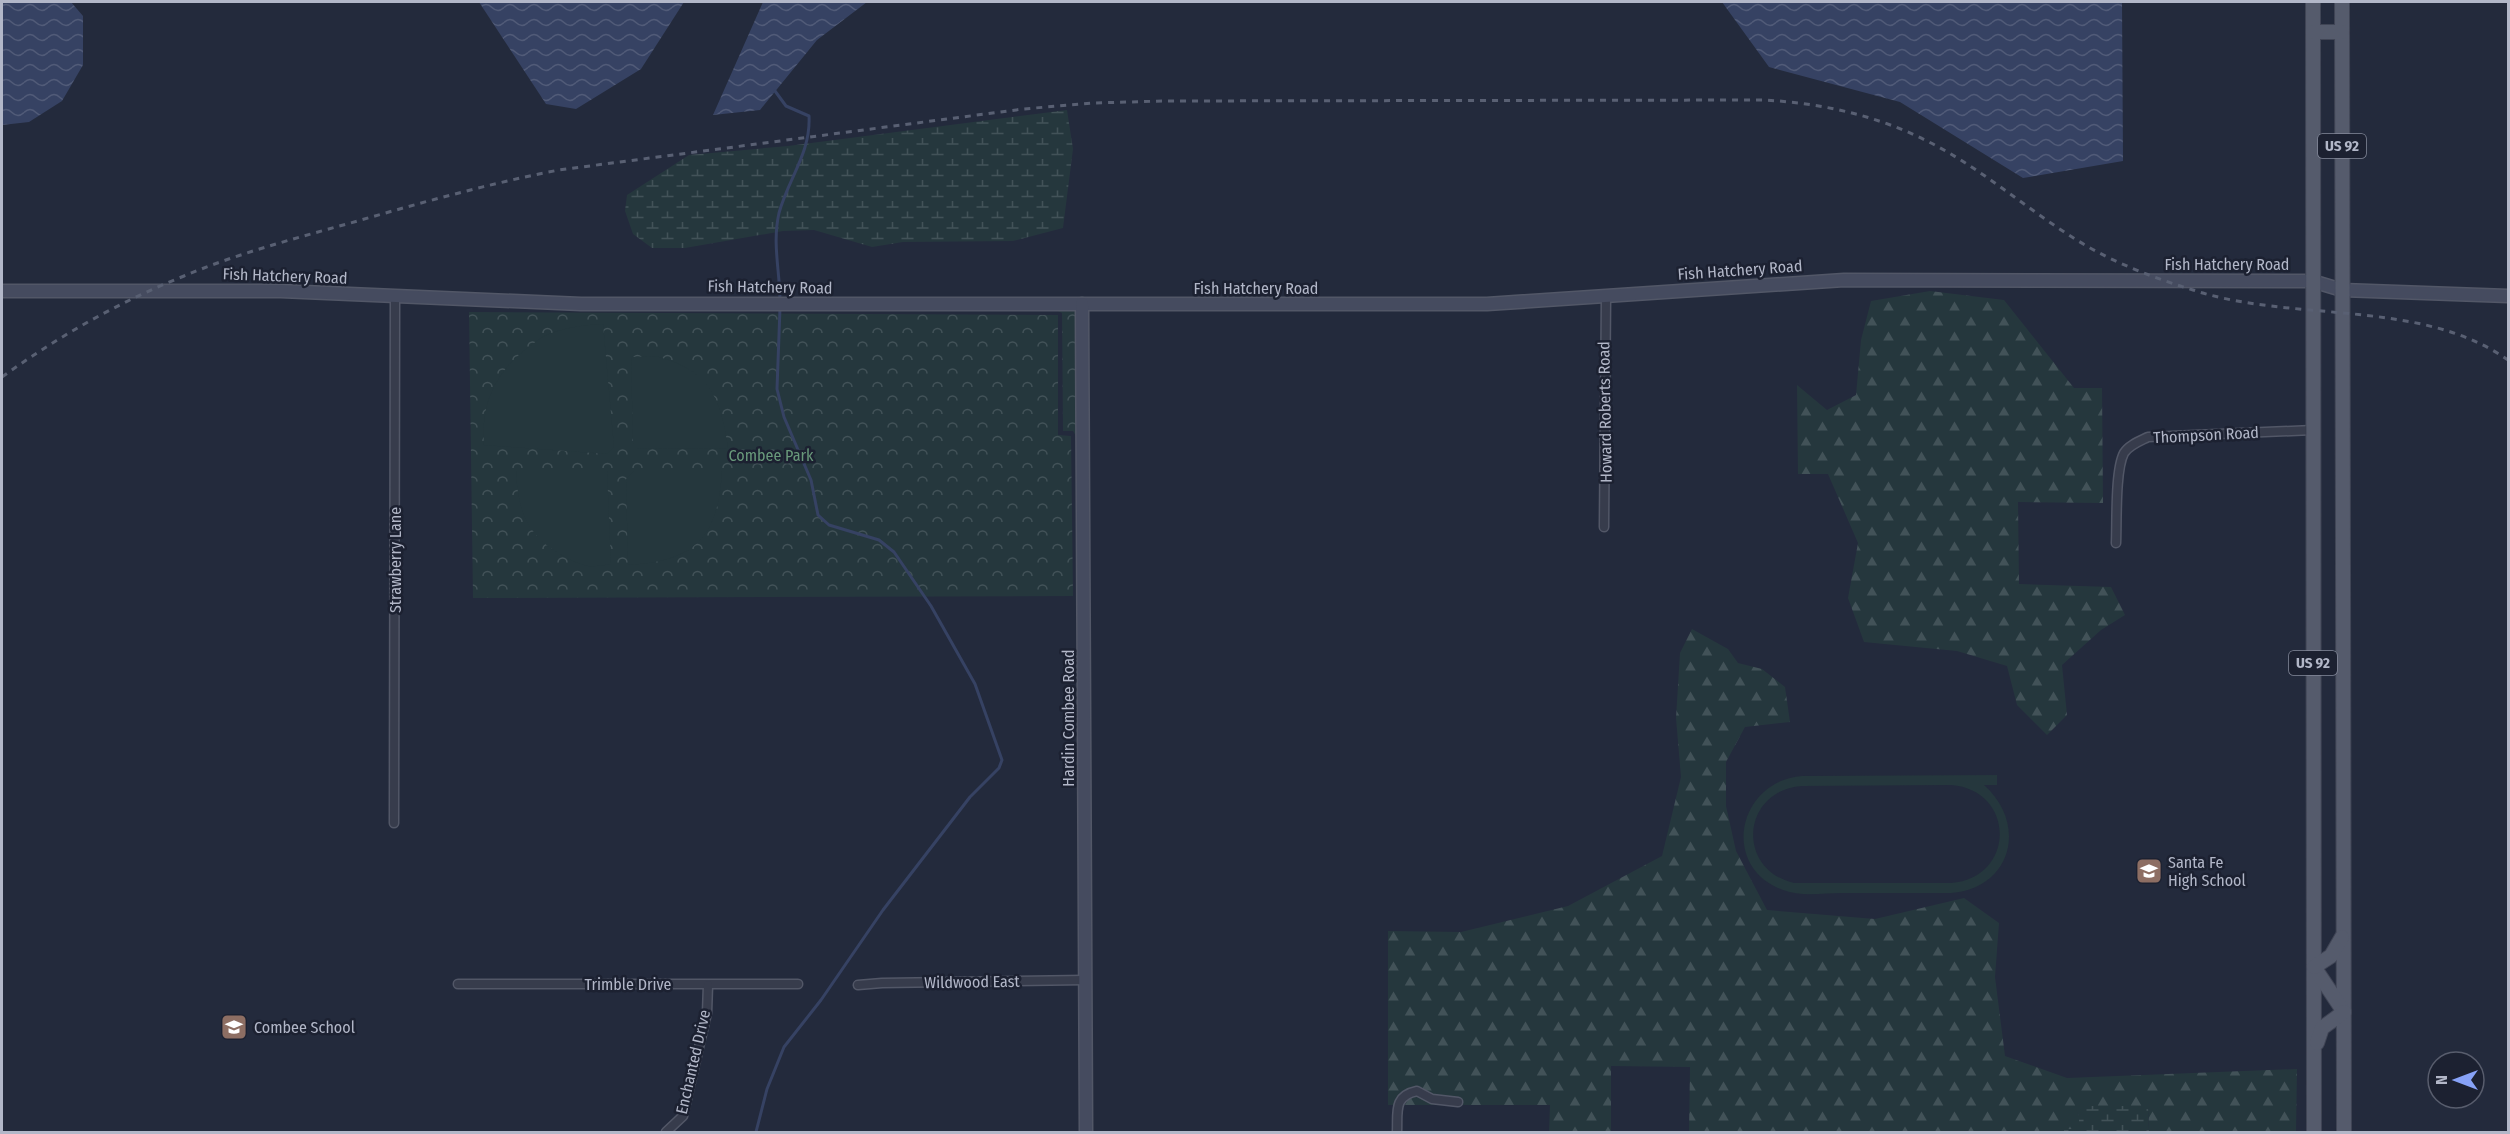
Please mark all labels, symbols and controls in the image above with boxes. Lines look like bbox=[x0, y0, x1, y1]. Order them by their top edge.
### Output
road number: US 92 bbox=[2318, 134, 2366, 158]
street label: Fish Hatchery Road bbox=[2165, 255, 2289, 274]
street label: Fish Hatchery Road bbox=[1677, 256, 1803, 284]
street label: Fish Hatchery Road bbox=[222, 264, 348, 288]
street label: Fish Hatchery Road bbox=[707, 276, 833, 298]
street label: Fish Hatchery Road bbox=[1194, 279, 1318, 298]
street label: Howard Roberts Road bbox=[1594, 341, 1616, 483]
street label: Thompson Road bbox=[2153, 423, 2259, 447]
park label: Combee Park bbox=[728, 446, 814, 465]
street label: Strawberry Lane bbox=[386, 507, 405, 613]
street label: Hardin Combee Road bbox=[1059, 649, 1078, 787]
road number: US 92 bbox=[2289, 651, 2337, 675]
place label: Santa Fe High School bbox=[2168, 853, 2246, 890]
school or university icon: Santa Fe High School bbox=[2134, 856, 2164, 886]
street label: Wildwood East bbox=[924, 972, 1021, 992]
street label: Trimble Drive bbox=[584, 975, 672, 994]
street label: Enchanted Drive bbox=[672, 1008, 714, 1116]
school or university icon: Combee School bbox=[219, 1012, 249, 1042]
place label: Combee School bbox=[254, 1018, 355, 1037]
north arrow bbox=[2426, 1050, 2486, 1110]
text: N bbox=[2432, 1075, 2451, 1085]

